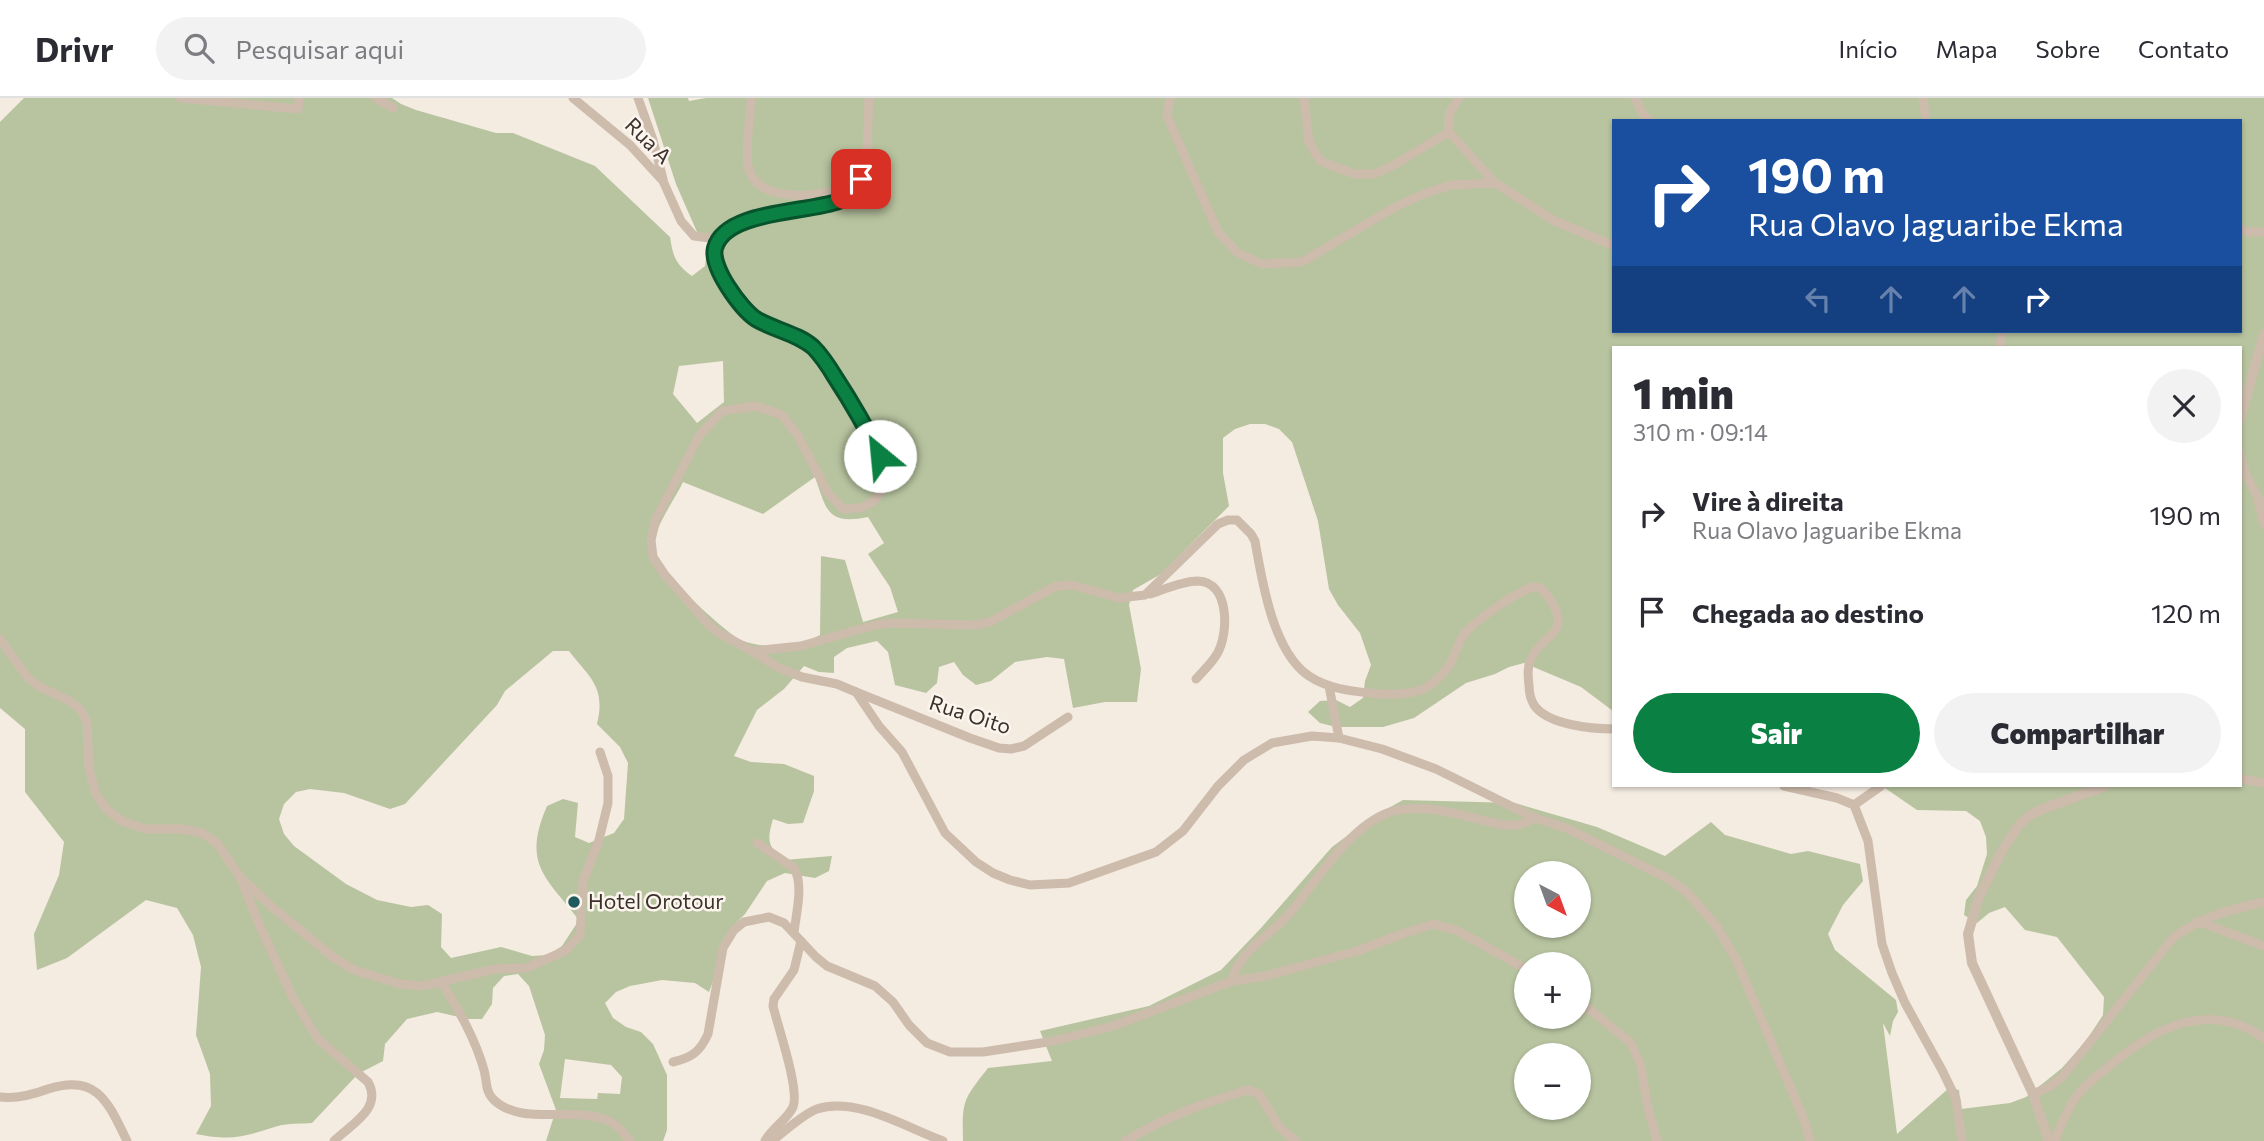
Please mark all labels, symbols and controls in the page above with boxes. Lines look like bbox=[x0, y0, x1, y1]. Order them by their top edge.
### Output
search box bbox=[156, 17, 646, 80]
text: Drivr bbox=[35, 28, 114, 69]
icon: search bbox=[180, 29, 218, 67]
text: Pesquisar aqui bbox=[236, 33, 404, 64]
text: Início bbox=[1839, 34, 1898, 63]
text: Mapa bbox=[1936, 34, 1998, 63]
text: Sobre bbox=[2036, 34, 2100, 63]
text: Contato bbox=[2138, 34, 2229, 63]
street label: Rua A bbox=[621, 112, 677, 168]
text: 190 m bbox=[1748, 143, 1885, 203]
icon: right bbox=[1633, 147, 1724, 238]
pin bbox=[831, 149, 891, 209]
icon: arrive bbox=[842, 160, 880, 198]
text: Rua Olavo Jaguaribe Ekma bbox=[1748, 203, 2124, 243]
icon: left bbox=[1799, 280, 1837, 318]
icon: ahead bbox=[1872, 280, 1910, 318]
icon: ahead bbox=[1945, 280, 1983, 318]
icon: right bbox=[2018, 280, 2056, 318]
text: 1 min bbox=[1633, 366, 1734, 418]
button: close bbox=[2147, 369, 2221, 443]
text: 310 m · 09:14 bbox=[1633, 418, 1768, 446]
position arrow bbox=[843, 419, 917, 493]
text: Vire à direita bbox=[1692, 485, 1844, 516]
icon: right bbox=[1633, 495, 1671, 533]
text: 190 m bbox=[2149, 499, 2221, 530]
text: Rua Olavo Jaguaribe Ekma bbox=[1692, 516, 1962, 544]
icon: arrive bbox=[1633, 593, 1671, 631]
text: Chegada ao destino bbox=[1692, 597, 1924, 628]
text: 120 m bbox=[2151, 597, 2221, 628]
street label: Rua Oito bbox=[927, 689, 1014, 738]
button: Sair bbox=[1633, 693, 1920, 773]
button: Compartilhar bbox=[1934, 693, 2221, 773]
north arrow bbox=[1514, 861, 1591, 938]
map controls bbox=[1514, 861, 1591, 1120]
place label: Hotel Orotour bbox=[588, 888, 724, 913]
marker: Hotel Orotour bbox=[566, 894, 582, 910]
button: + bbox=[1514, 952, 1591, 1029]
button: − bbox=[1514, 1043, 1591, 1120]

